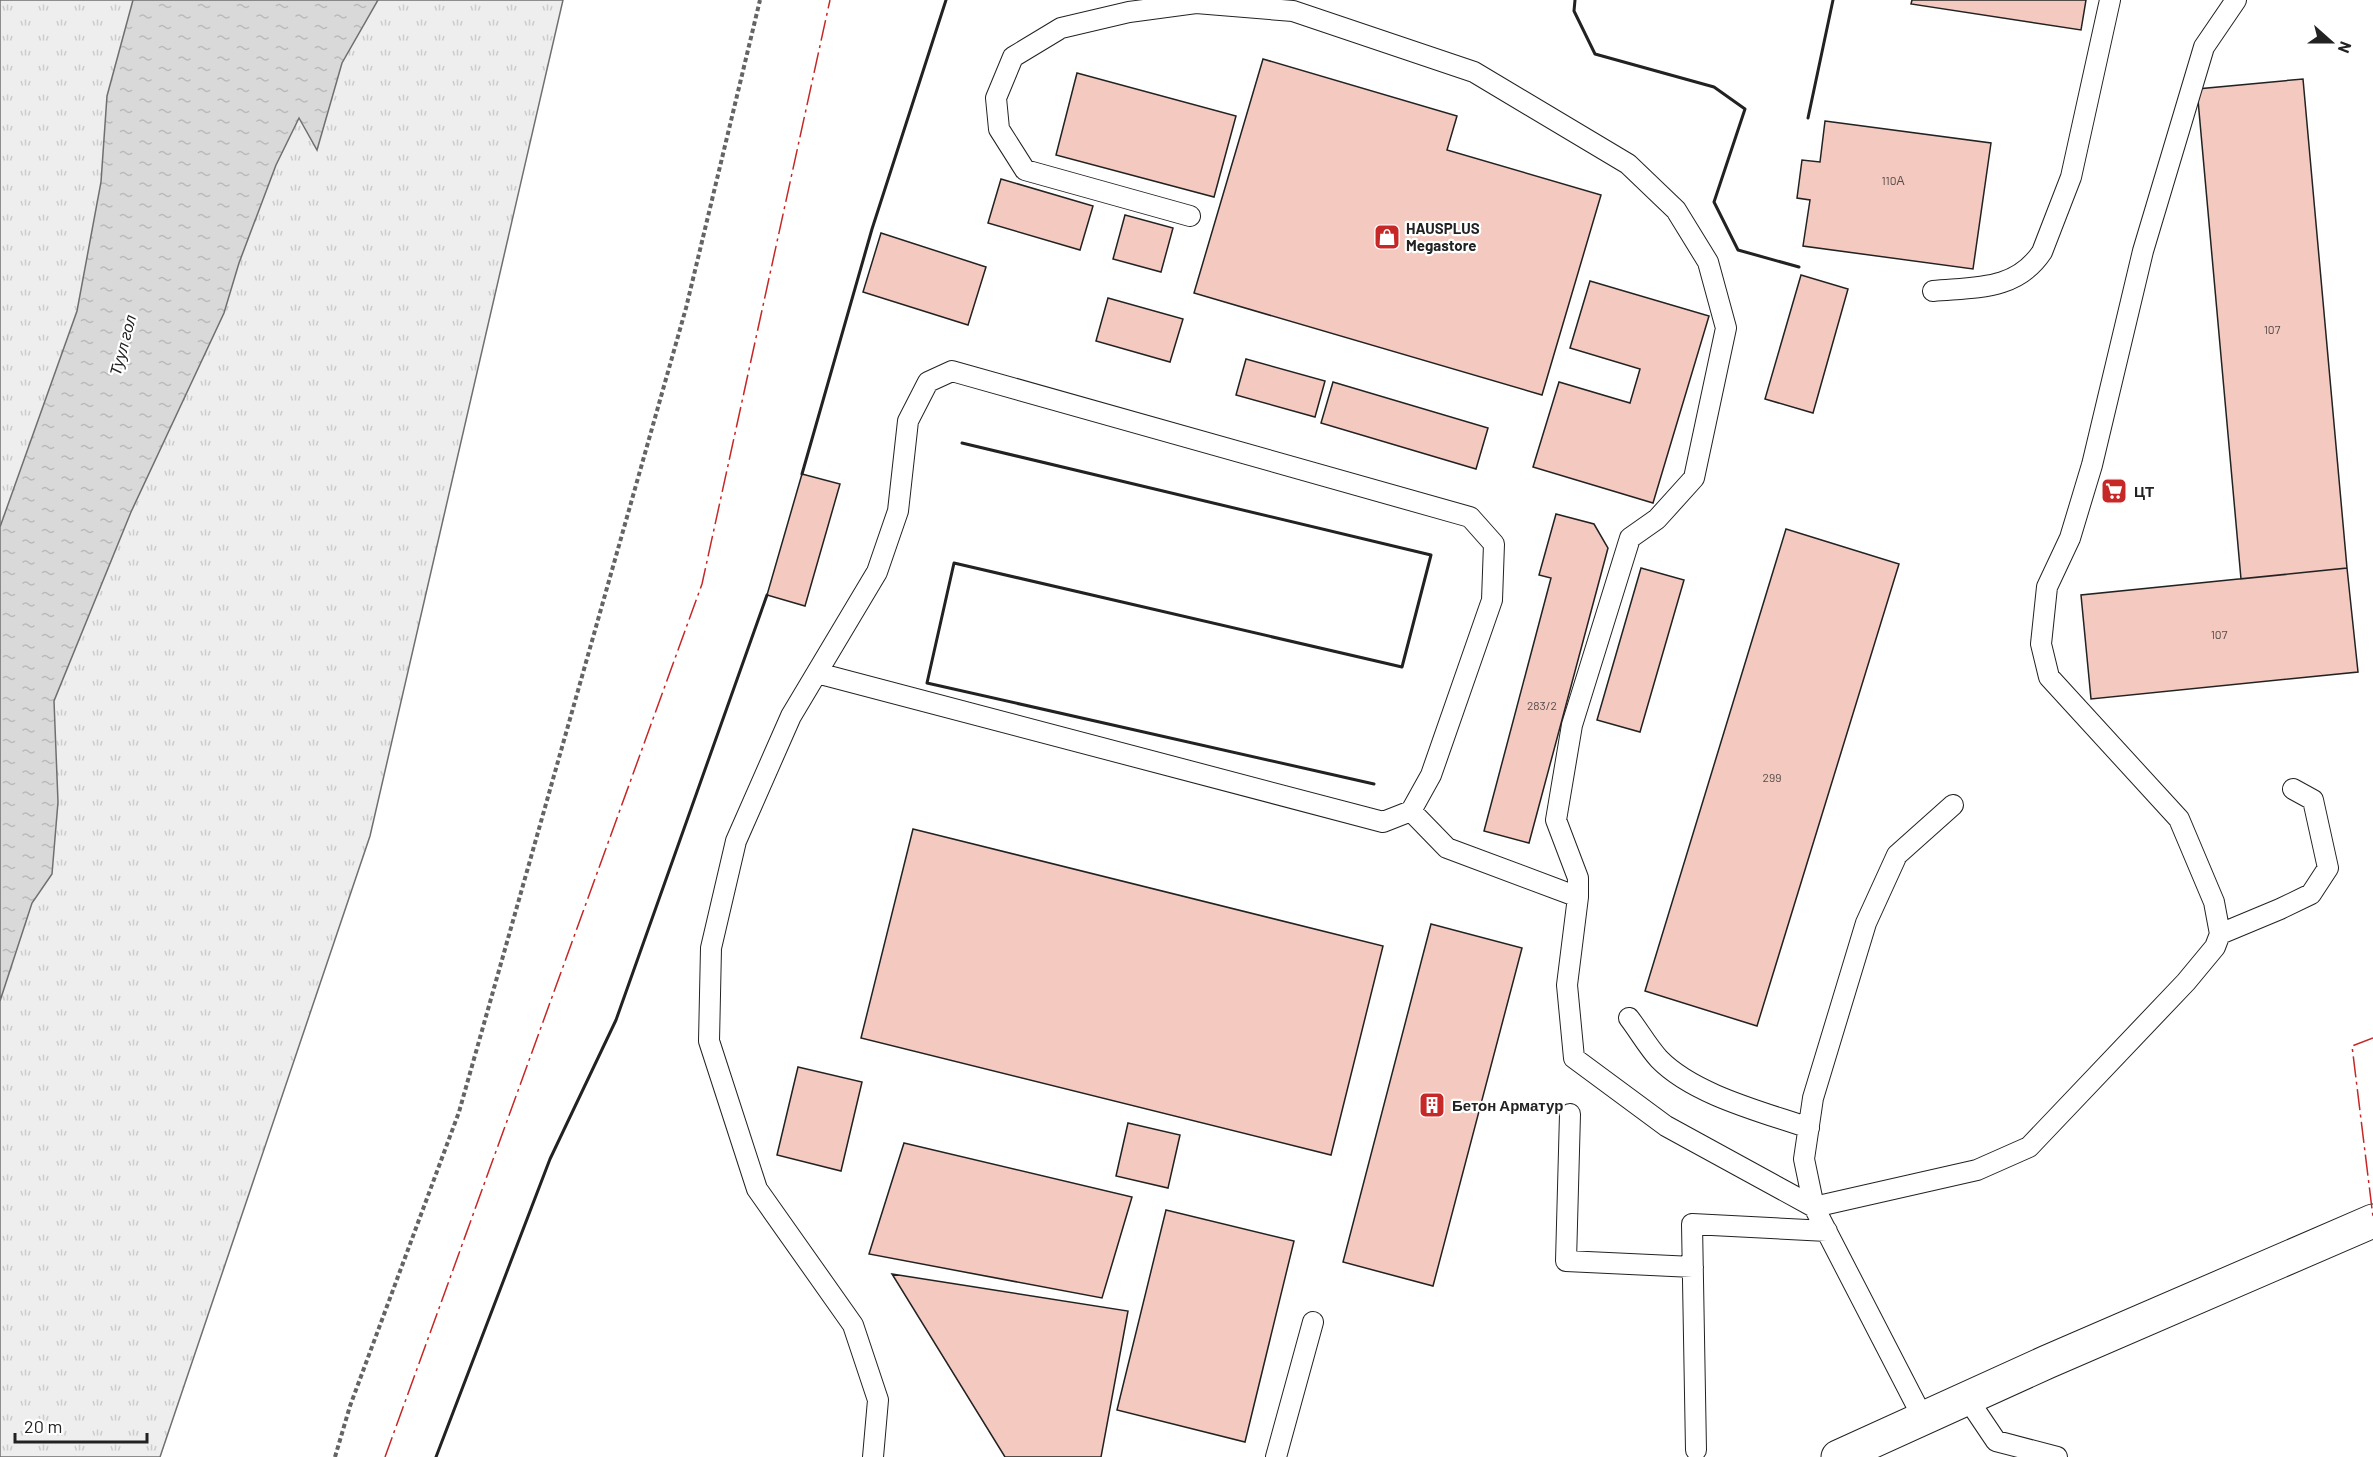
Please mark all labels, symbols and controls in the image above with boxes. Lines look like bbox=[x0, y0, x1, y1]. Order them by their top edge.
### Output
north arrow bbox=[2301, 12, 2361, 72]
text: N bbox=[2335, 39, 2356, 56]
house number: 110А bbox=[1881, 173, 1905, 187]
place label: HAUSPLUS Megastore bbox=[1406, 219, 1480, 254]
shop icon: HAUSPLUS Megastore bbox=[1372, 222, 1402, 252]
water label: Туул гол bbox=[105, 312, 139, 378]
house number: 107 bbox=[2264, 322, 2281, 336]
supermarket icon: ЦТ bbox=[2099, 476, 2129, 506]
place label: ЦТ bbox=[2134, 482, 2154, 500]
house number: 107 bbox=[2211, 627, 2228, 641]
house number: 283/2 bbox=[1527, 698, 1557, 712]
house number: 299 bbox=[1763, 770, 1781, 784]
building icon: Бетон Арматур bbox=[1417, 1090, 1447, 1120]
place label: Бетон Арматур bbox=[1452, 1096, 1563, 1114]
scale bar bbox=[15, 1406, 147, 1444]
text: 20 m bbox=[24, 1415, 62, 1437]

